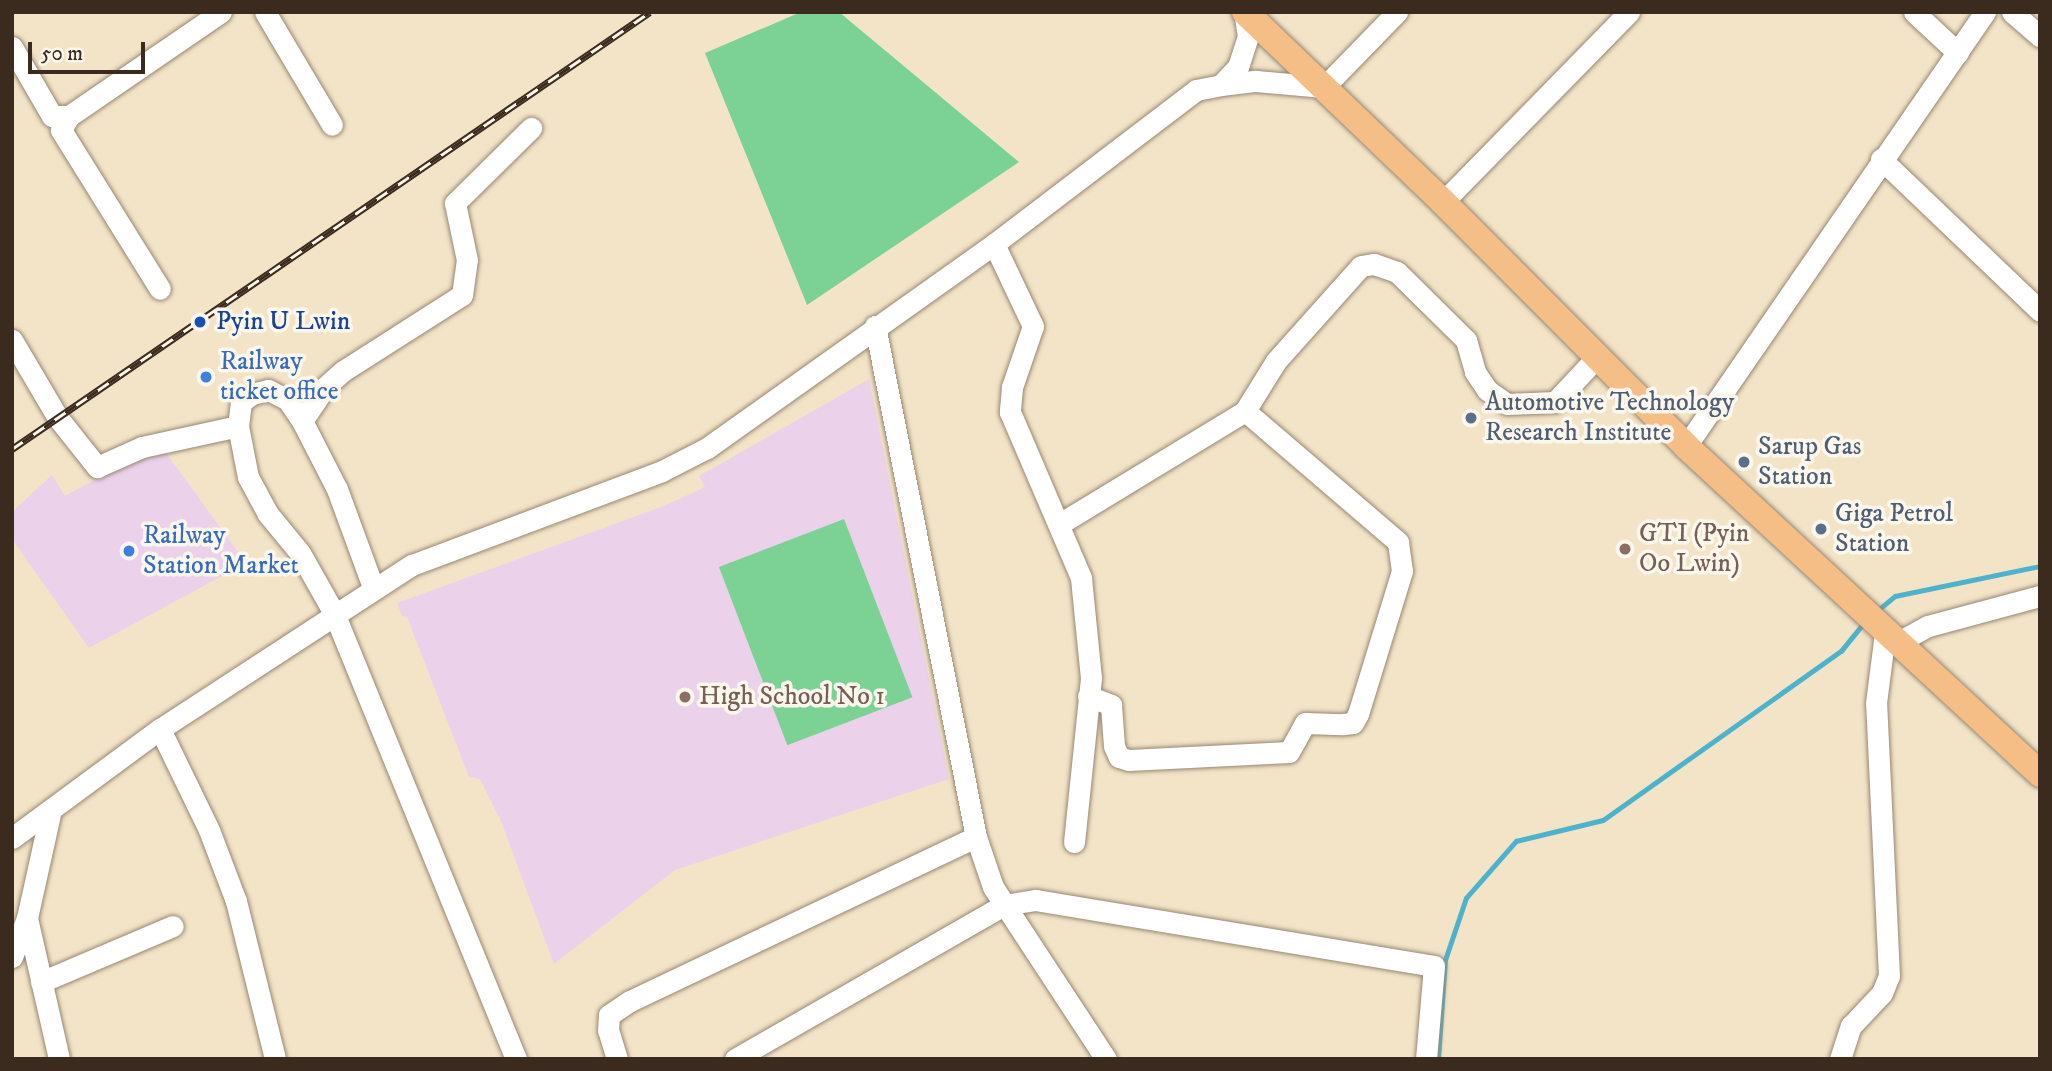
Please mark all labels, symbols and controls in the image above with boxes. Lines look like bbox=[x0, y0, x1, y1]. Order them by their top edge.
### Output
scale bar bbox=[32, 28, 149, 72]
text: 50 m bbox=[41, 41, 83, 67]
place label: Pyin U Lwin bbox=[216, 306, 350, 338]
marker: Pyin U Lwin bbox=[190, 312, 210, 332]
place label: Railway ticket office bbox=[220, 346, 338, 408]
marker: Railway ticket office bbox=[198, 369, 214, 385]
place label: Automotive Technology Research Institute bbox=[1485, 387, 1734, 448]
marker: Automotive Technology Research Institute bbox=[1463, 410, 1479, 426]
place label: Sarup Gas Station bbox=[1758, 431, 1861, 492]
marker: Sarup Gas Station bbox=[1736, 454, 1752, 470]
place label: Giga Petrol Station bbox=[1835, 498, 1953, 560]
place label: GTI (Pyin Oo Lwin) bbox=[1639, 518, 1749, 580]
place label: Railway Station Market bbox=[143, 520, 299, 582]
marker: Giga Petrol Station bbox=[1813, 521, 1829, 537]
marker: GTI (Pyin Oo Lwin) bbox=[1617, 541, 1633, 557]
marker: Railway Station Market bbox=[121, 543, 137, 559]
place label: High School No 1 bbox=[699, 681, 885, 713]
marker: High School No 1 bbox=[677, 689, 693, 705]

